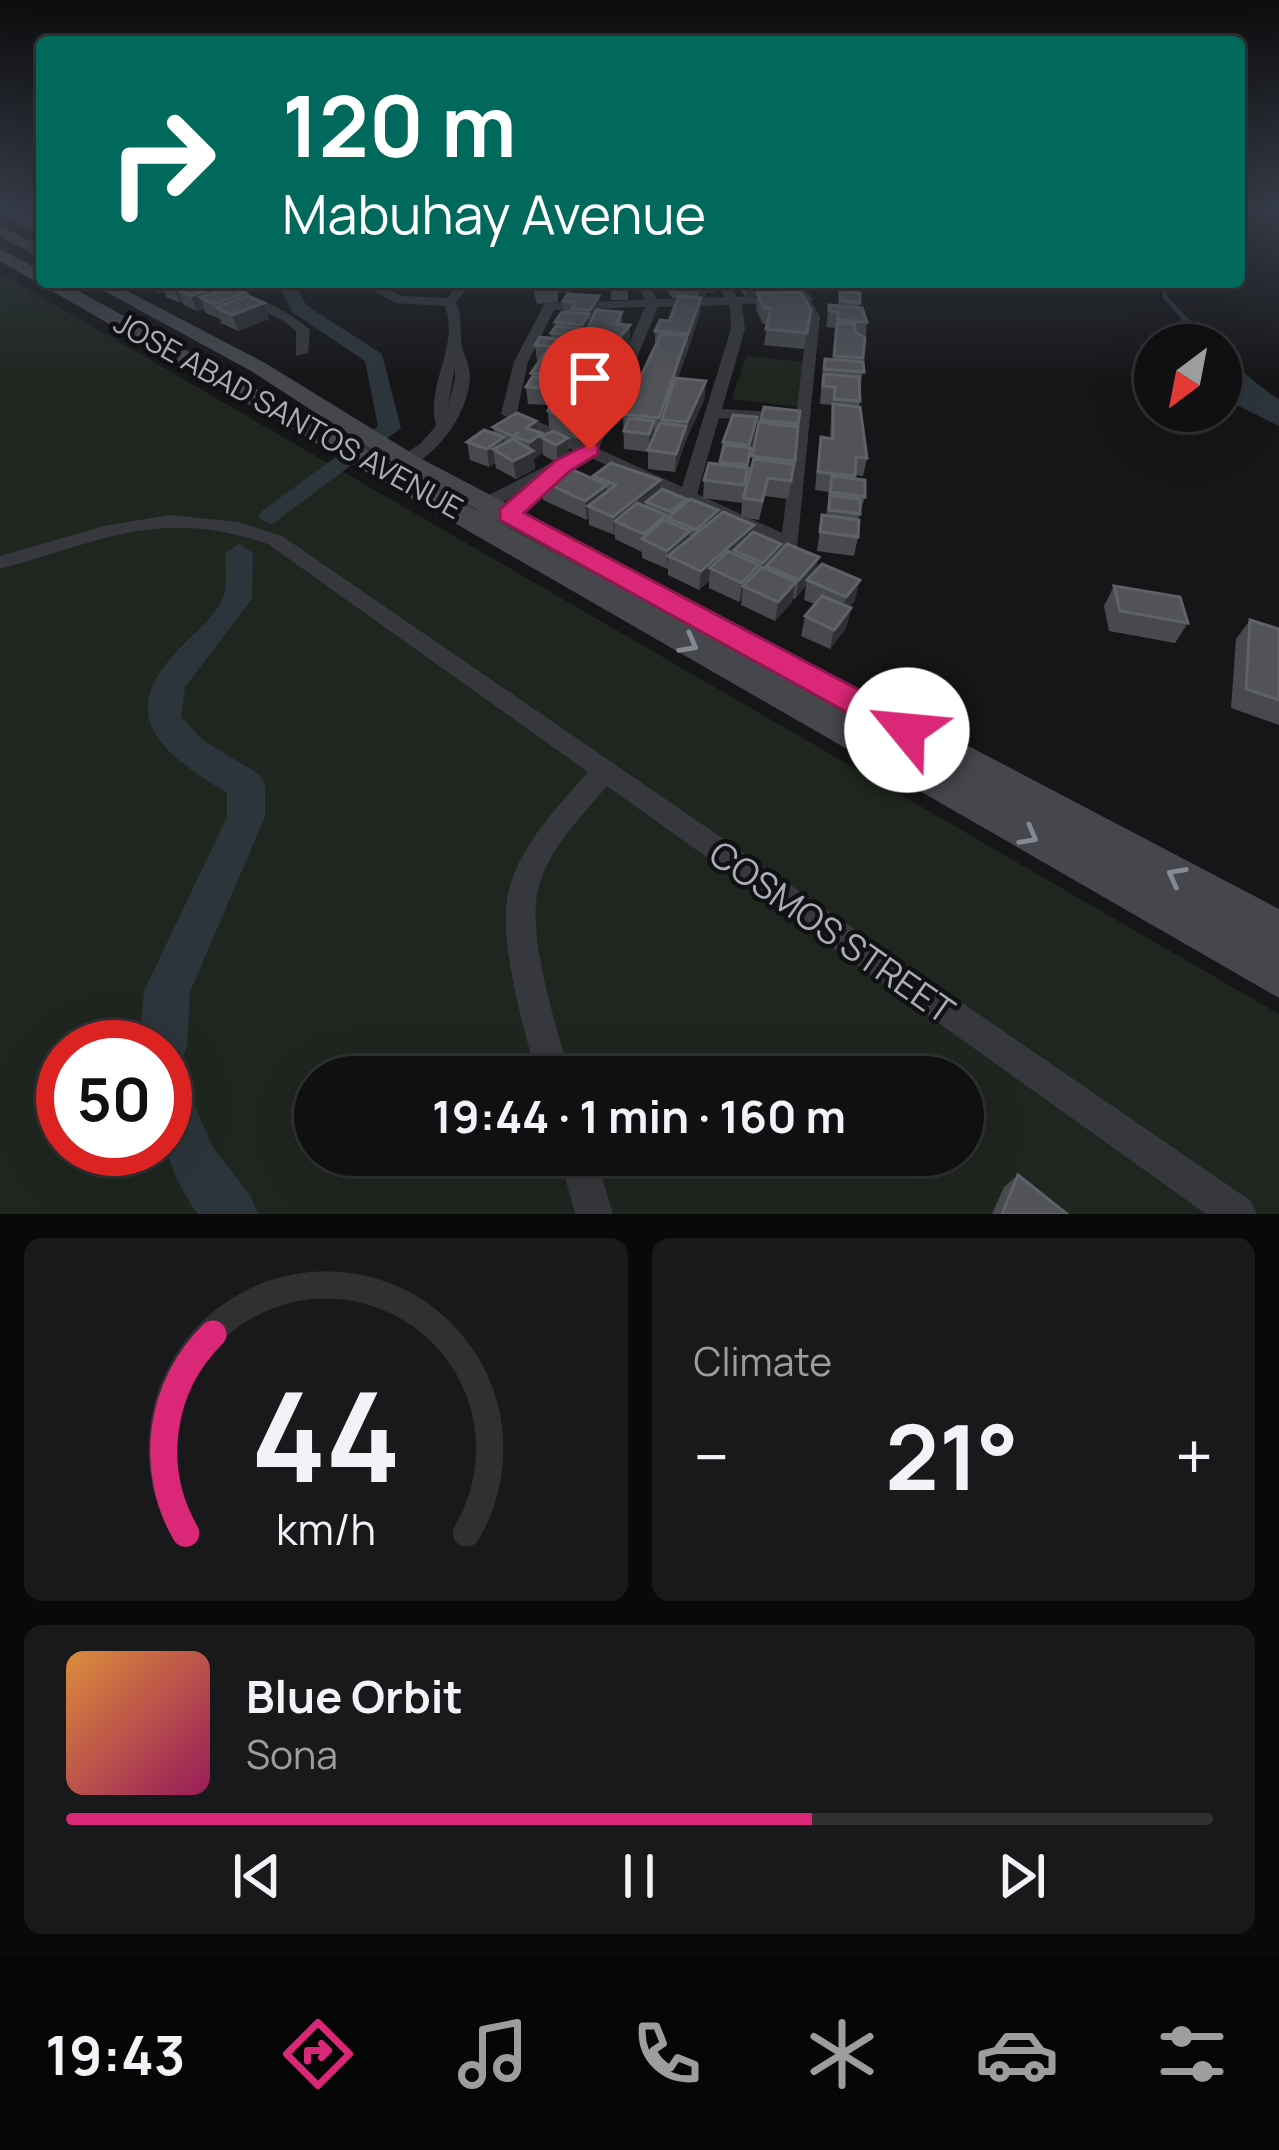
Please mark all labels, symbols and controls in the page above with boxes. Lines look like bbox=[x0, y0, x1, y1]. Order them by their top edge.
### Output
text: 120 m bbox=[282, 67, 516, 182]
icon: right bbox=[84, 84, 240, 240]
text: Mabuhay Avenue bbox=[282, 176, 706, 250]
street label: JOSE ABAD SANTOS AVENUE bbox=[107, 302, 470, 528]
north arrow bbox=[1134, 324, 1242, 432]
map controls bbox=[1134, 324, 1242, 432]
pin bbox=[539, 327, 641, 450]
icon: arrive bbox=[557, 345, 623, 411]
one-way arrow bbox=[677, 630, 698, 653]
position arrow bbox=[844, 667, 970, 793]
one-way arrow bbox=[1017, 821, 1038, 844]
street label: COSMOS STREET bbox=[700, 829, 965, 1035]
one-way arrow bbox=[1168, 867, 1189, 890]
speed limit sign: 50 bbox=[36, 1020, 192, 1176]
text: 19:44 · 1 min · 160 m bbox=[432, 1085, 846, 1147]
text: Climate bbox=[694, 1334, 832, 1388]
text: 44 bbox=[251, 1349, 401, 1519]
text: 21° bbox=[885, 1394, 1019, 1517]
text: − bbox=[694, 1411, 729, 1501]
text: + bbox=[1175, 1411, 1213, 1501]
text: km/h bbox=[276, 1498, 376, 1557]
text: Blue Orbit bbox=[246, 1665, 463, 1727]
text: Sona bbox=[246, 1727, 338, 1781]
icon: previous bbox=[224, 1843, 290, 1909]
icon: pause bbox=[606, 1843, 672, 1909]
icon: next bbox=[989, 1843, 1055, 1909]
icon: directions bbox=[276, 2012, 360, 2096]
icon: music bbox=[451, 2012, 535, 2096]
icon: phone bbox=[625, 2012, 709, 2096]
icon: climate bbox=[800, 2012, 884, 2096]
icon: car bbox=[975, 2012, 1059, 2096]
icon: filters bbox=[1150, 2012, 1234, 2096]
text: 19:43 bbox=[45, 2017, 185, 2091]

